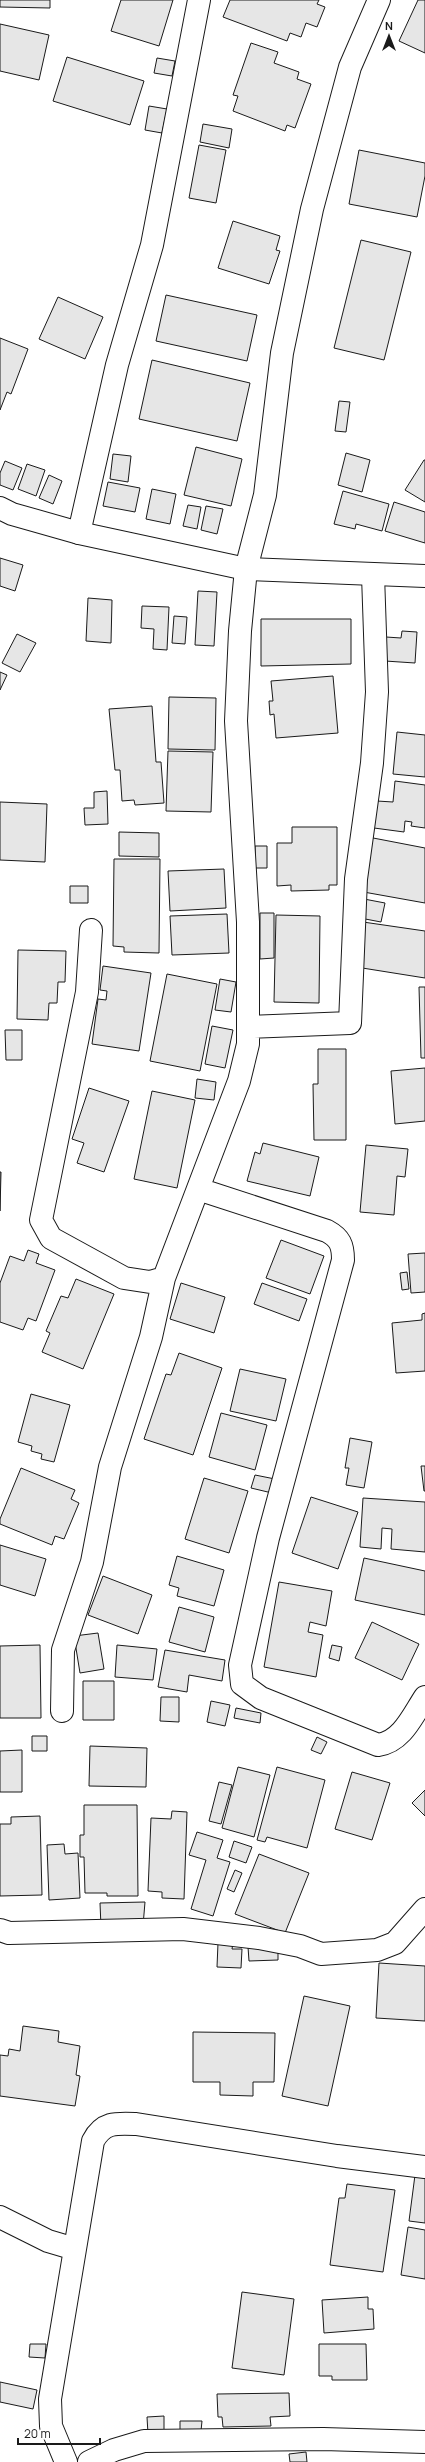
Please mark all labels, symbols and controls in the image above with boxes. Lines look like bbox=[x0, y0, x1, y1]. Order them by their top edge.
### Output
north arrow bbox=[369, 16, 409, 56]
text: N bbox=[385, 18, 393, 33]
scale bar bbox=[18, 2420, 100, 2446]
text: 20 m bbox=[24, 2425, 51, 2442]

